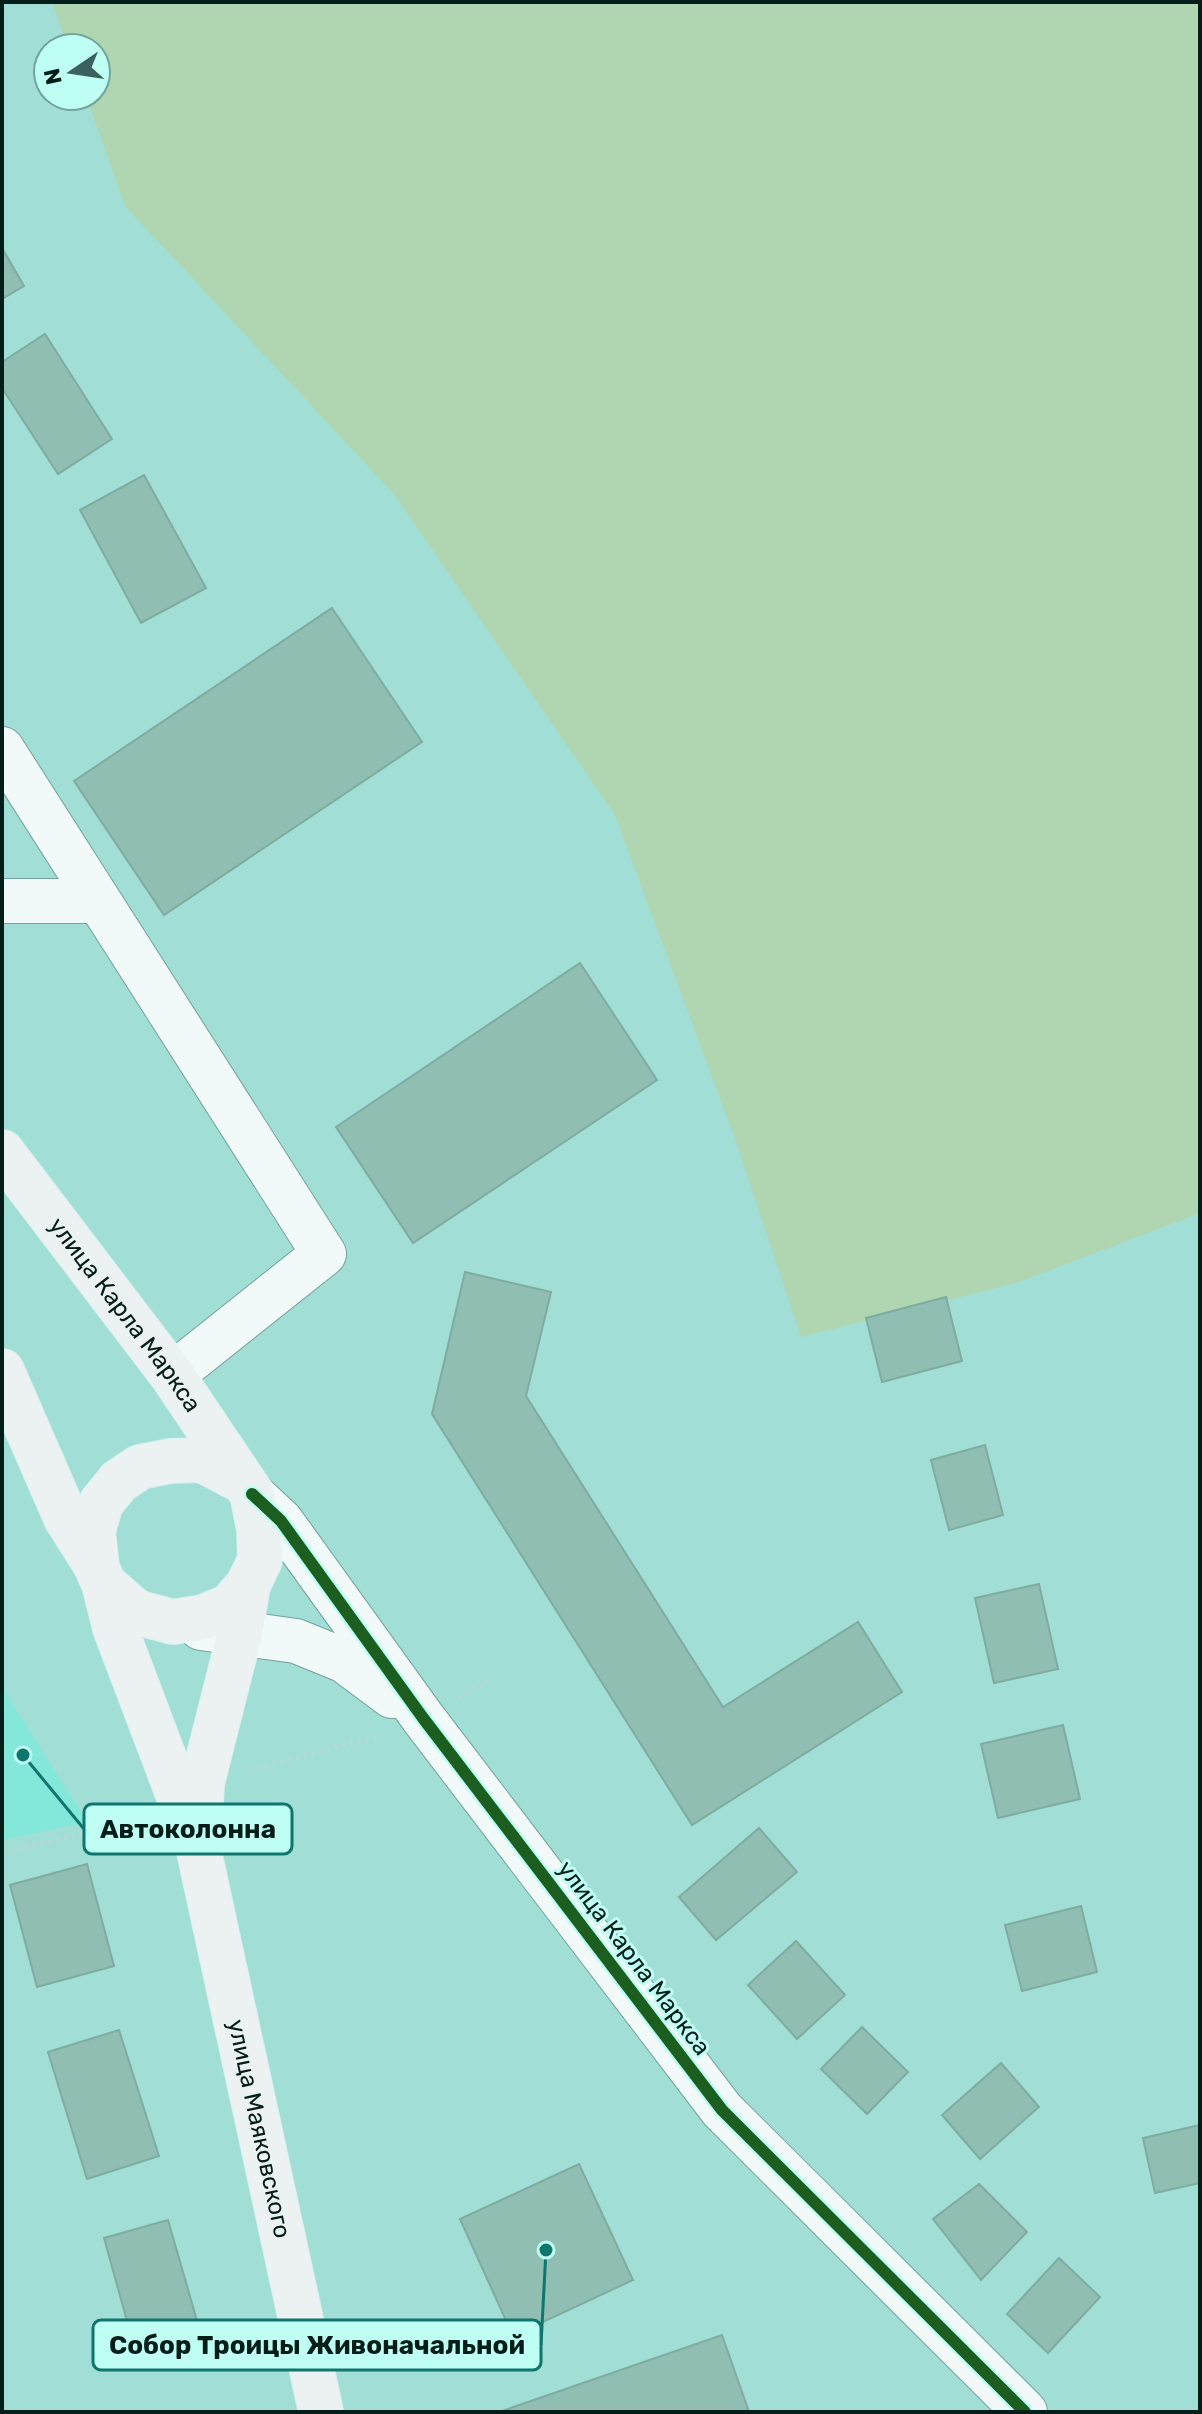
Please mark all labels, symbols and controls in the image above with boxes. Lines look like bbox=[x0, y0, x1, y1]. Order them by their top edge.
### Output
north arrow bbox=[32, 32, 112, 112]
text: N bbox=[38, 66, 68, 87]
street label: улица Карла Маркса bbox=[43, 1212, 207, 1417]
callout: Автоколонна bbox=[84, 1804, 292, 1854]
text: Автоколонна bbox=[100, 1814, 276, 1845]
street label: улица Карла Маркса bbox=[552, 1855, 716, 2061]
street label: улица Маяковского bbox=[222, 2017, 297, 2241]
callout: Собор Троицы Живоначальной bbox=[93, 2320, 541, 2370]
text: Собор Троицы Живоначальной bbox=[109, 2330, 525, 2361]

